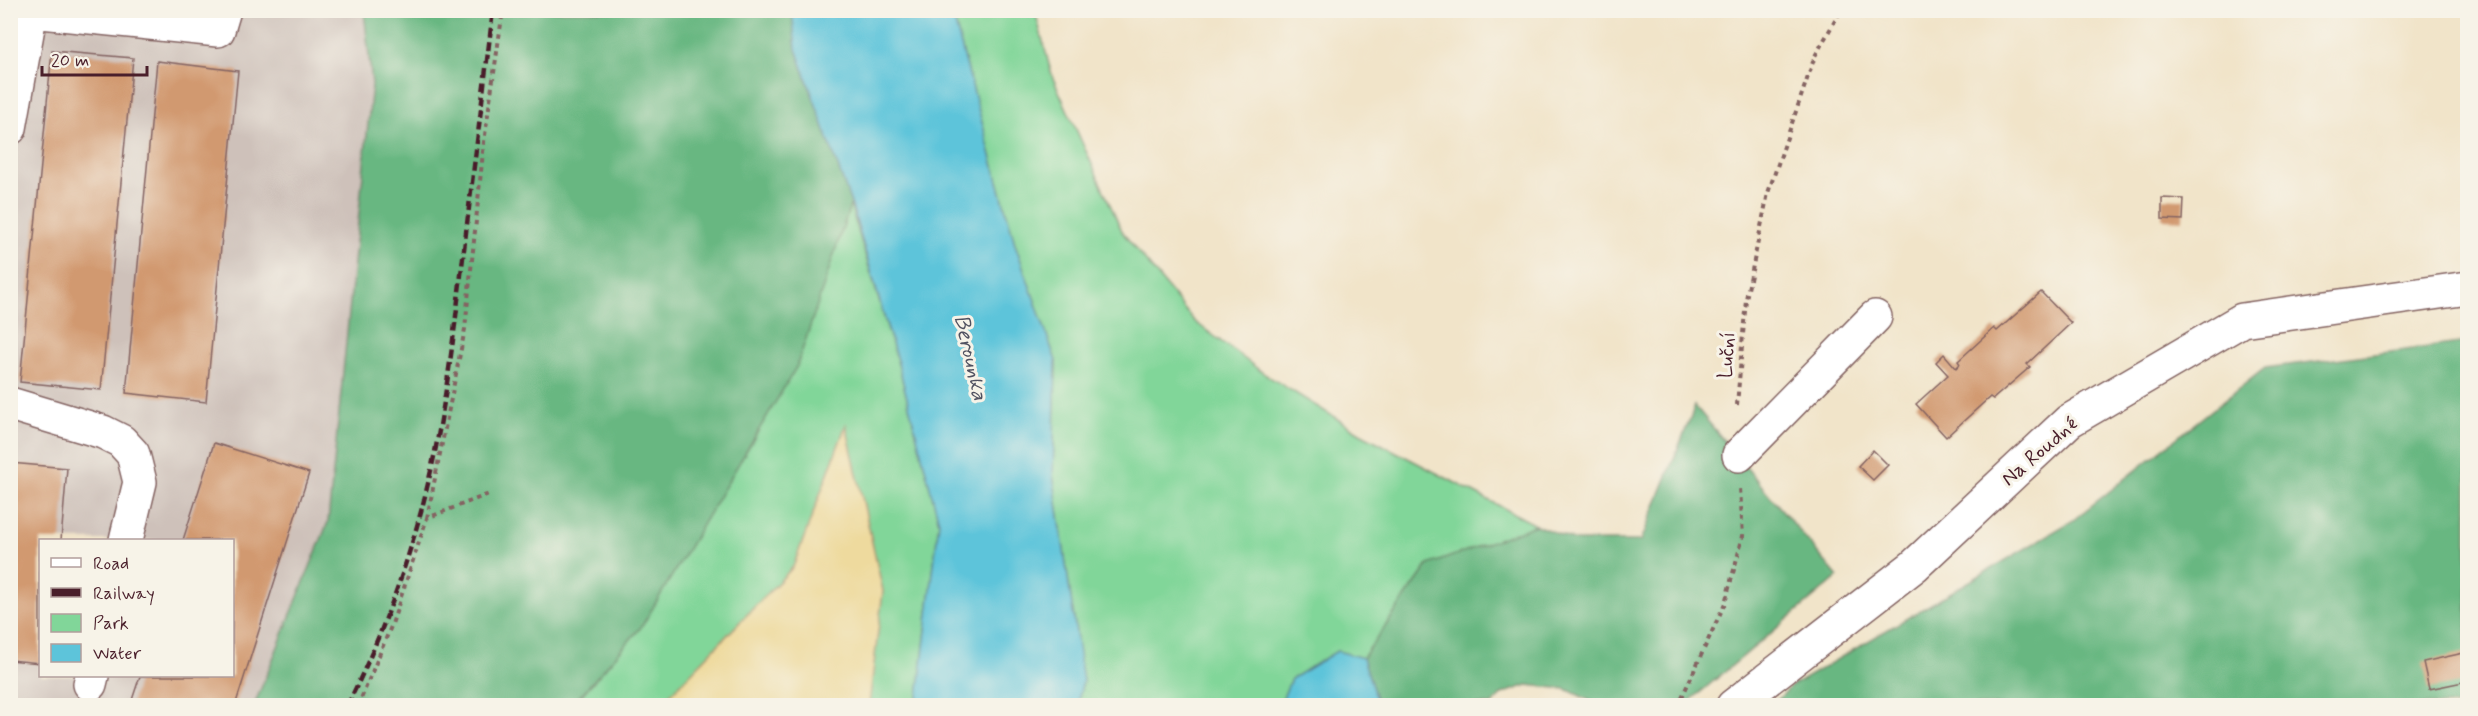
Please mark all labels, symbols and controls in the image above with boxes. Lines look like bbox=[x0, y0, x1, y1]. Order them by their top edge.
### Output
scale bar bbox=[42, 39, 147, 77]
text: 20 m bbox=[51, 49, 89, 73]
water label: Berounka bbox=[947, 312, 994, 403]
street label: Luční bbox=[1711, 331, 1743, 379]
street label: Na Roudné bbox=[1995, 411, 2084, 493]
legend bbox=[39, 539, 234, 677]
text: Road bbox=[93, 552, 129, 576]
text: Railway bbox=[93, 582, 155, 606]
text: Park bbox=[93, 612, 129, 636]
text: Water bbox=[93, 642, 142, 666]

